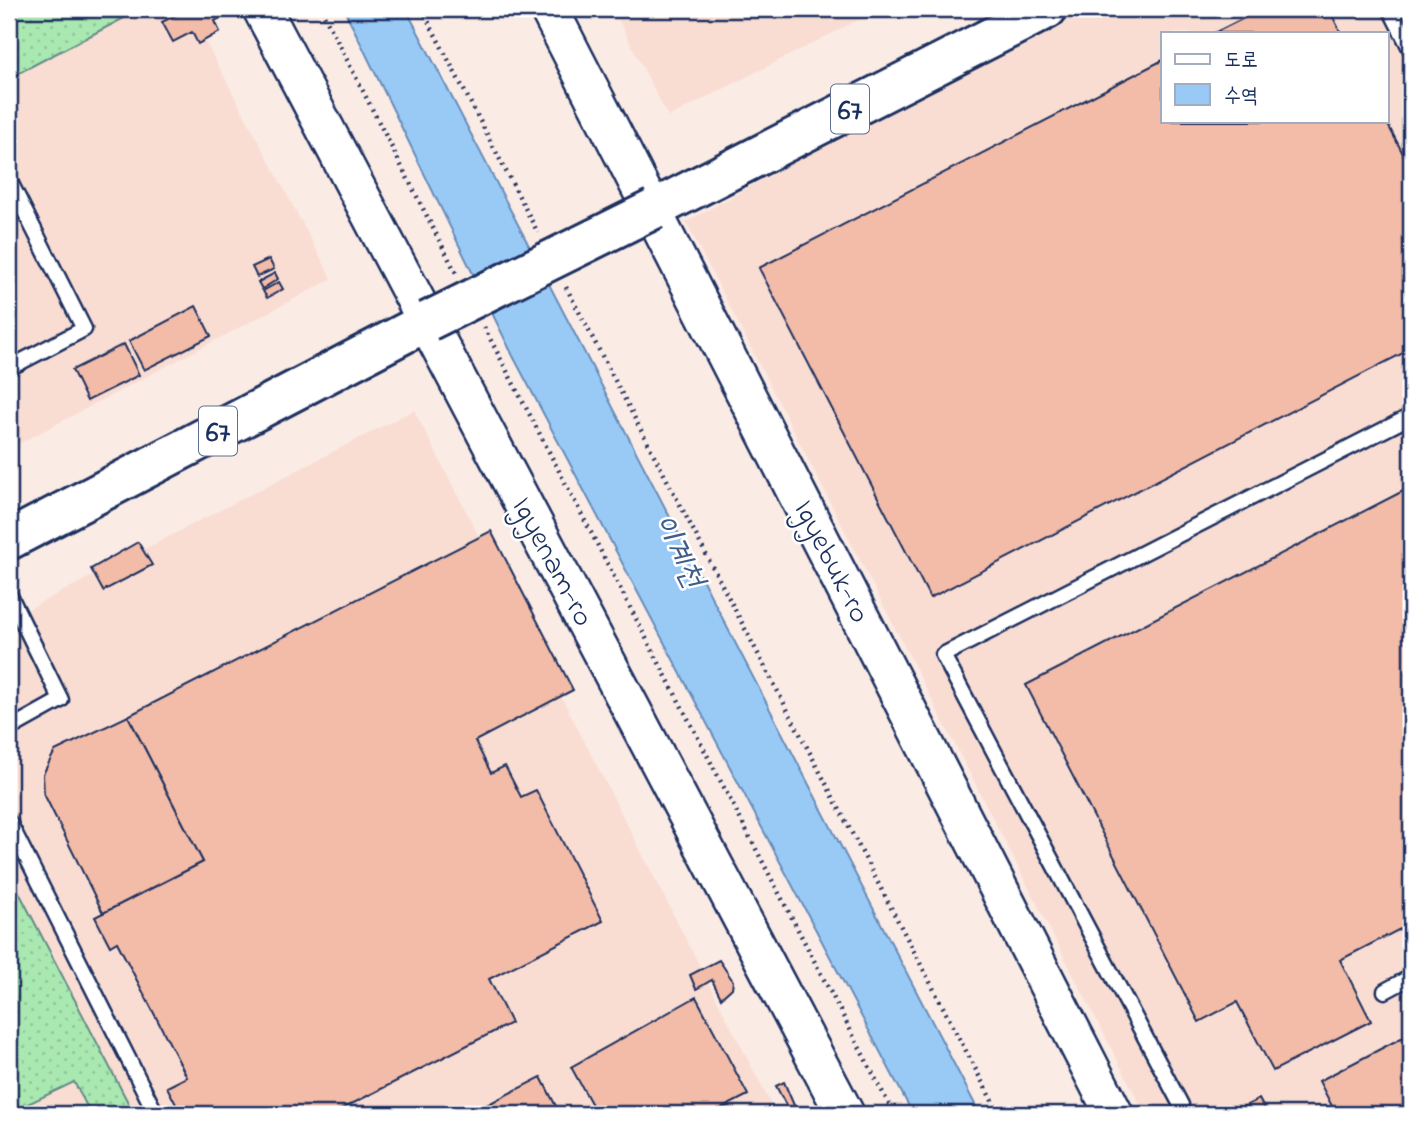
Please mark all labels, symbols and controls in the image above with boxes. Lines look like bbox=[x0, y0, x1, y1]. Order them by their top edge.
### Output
legend bbox=[1161, 32, 1388, 122]
text: 도로 bbox=[1224, 46, 1258, 76]
text: 수역 bbox=[1224, 82, 1258, 112]
road number: 67 bbox=[831, 84, 869, 134]
road number: 67 bbox=[199, 406, 237, 456]
street label: Igyenam-ro bbox=[499, 490, 604, 635]
street label: Igyebuk-ro bbox=[781, 493, 880, 632]
water label: 이계천 bbox=[638, 507, 717, 600]

